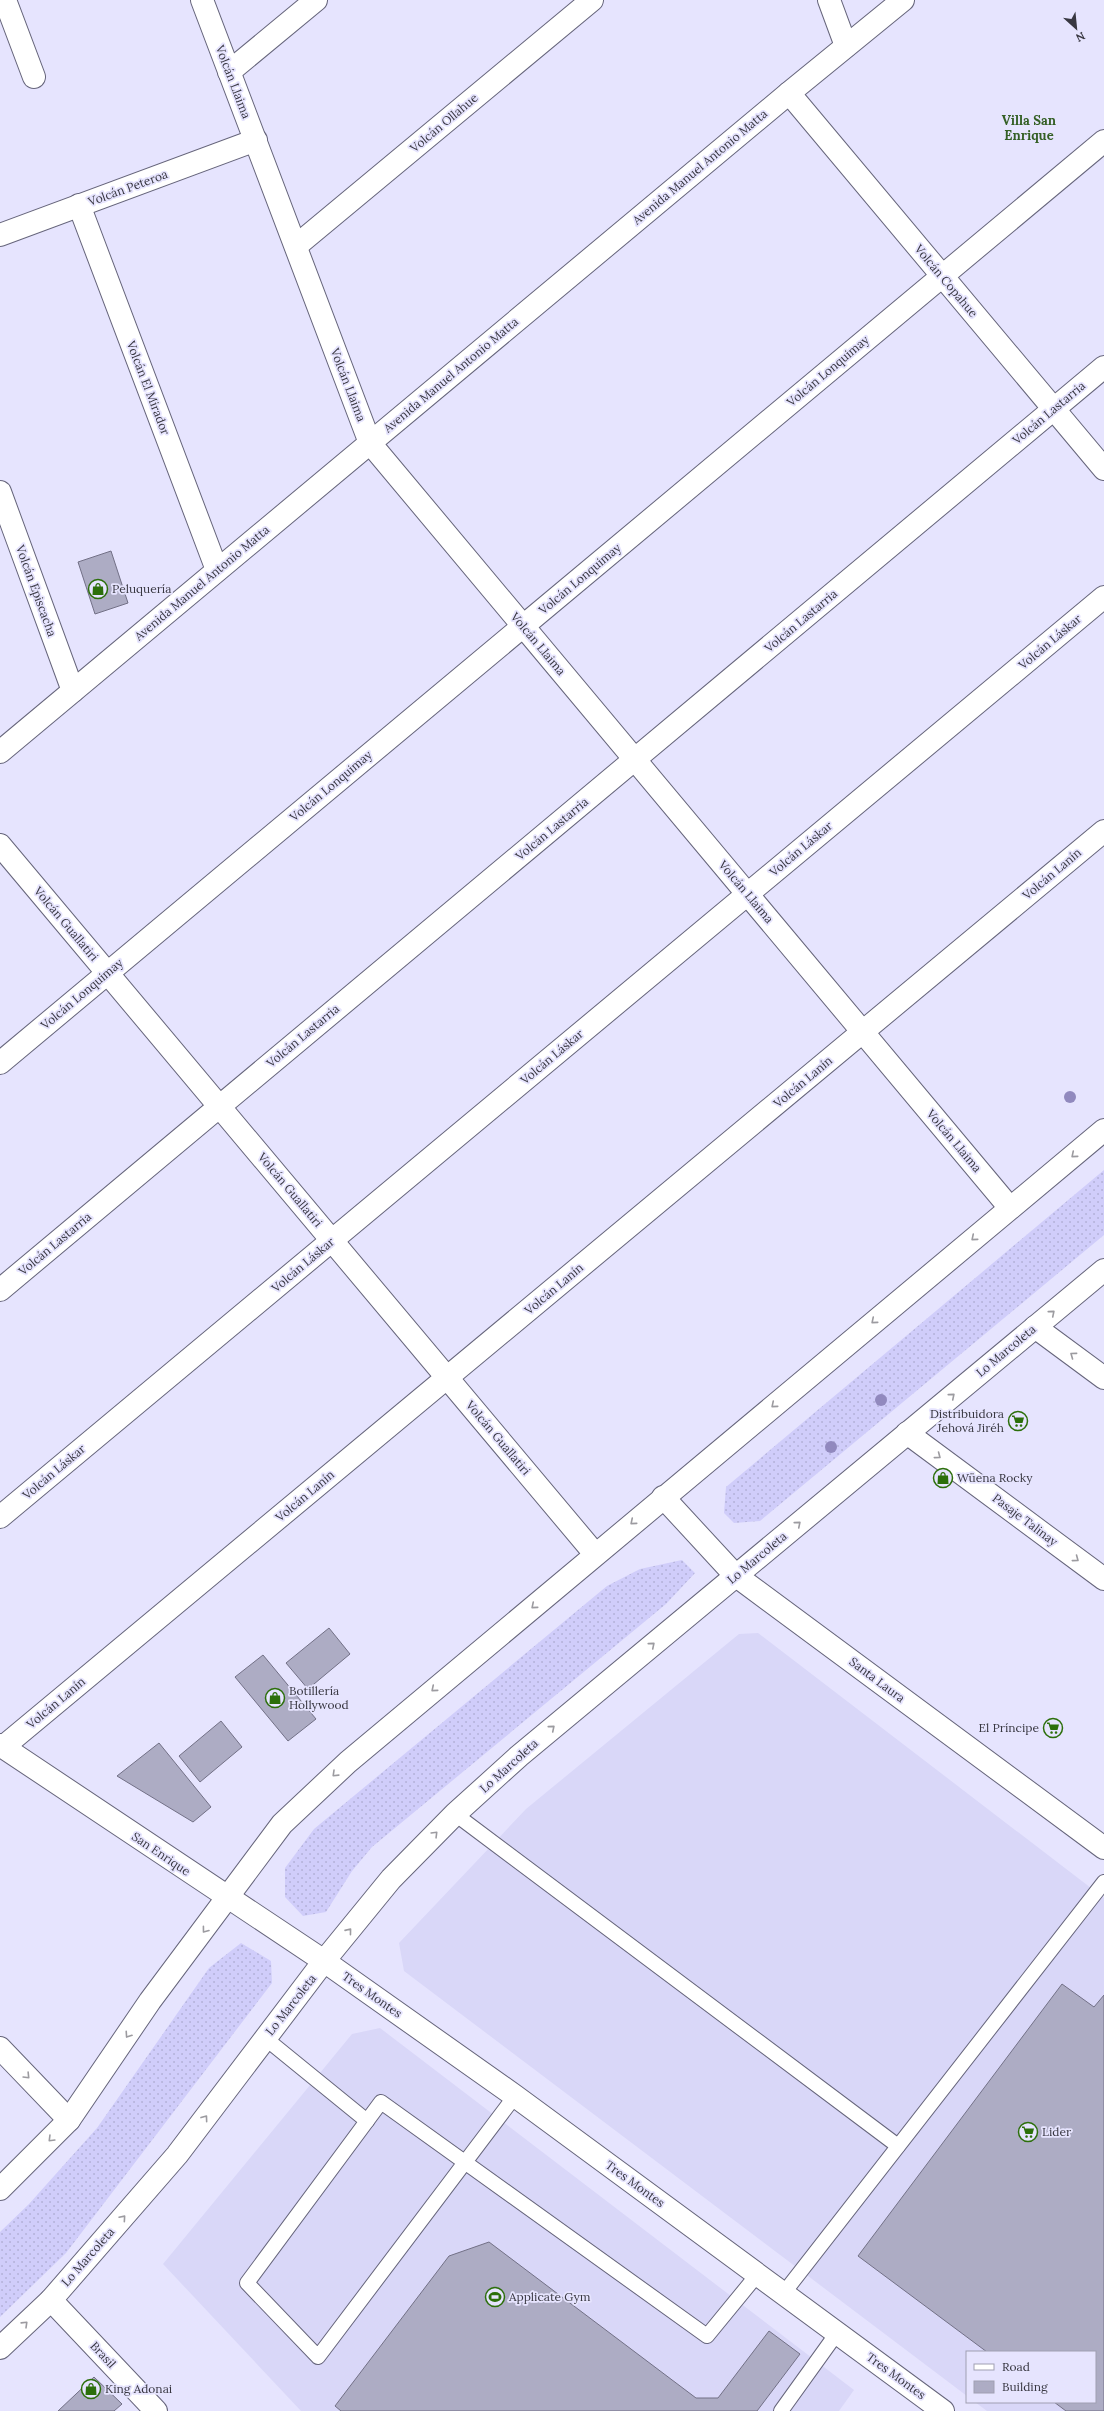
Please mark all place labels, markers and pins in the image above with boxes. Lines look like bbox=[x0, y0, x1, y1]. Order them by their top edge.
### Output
shop icon: Peluquería bbox=[87, 578, 109, 600]
place label: Peluquería bbox=[112, 581, 171, 596]
place label: Distribuidora Jehová Jiréh bbox=[930, 1406, 1004, 1435]
supermarket icon: Distribuidora Jehová Jiréh bbox=[1007, 1410, 1029, 1432]
shop icon: Wüena Rocky bbox=[932, 1467, 954, 1489]
place label: Wüena Rocky bbox=[957, 1470, 1033, 1485]
place label: Botillería Hollywood bbox=[289, 1683, 349, 1712]
shop icon: Botillería Hollywood bbox=[264, 1687, 286, 1709]
supermarket icon: El Príncipe bbox=[1042, 1717, 1064, 1739]
place label: El Príncipe bbox=[979, 1720, 1039, 1735]
supermarket icon: Lider bbox=[1017, 2121, 1039, 2143]
place label: Lider bbox=[1042, 2124, 1072, 2139]
sports icon: Applicate Gym bbox=[484, 2286, 506, 2308]
place label: Applicate Gym bbox=[508, 2289, 591, 2304]
shop icon: King Adonai bbox=[80, 2378, 102, 2400]
place label: King Adonai bbox=[105, 2381, 172, 2396]

